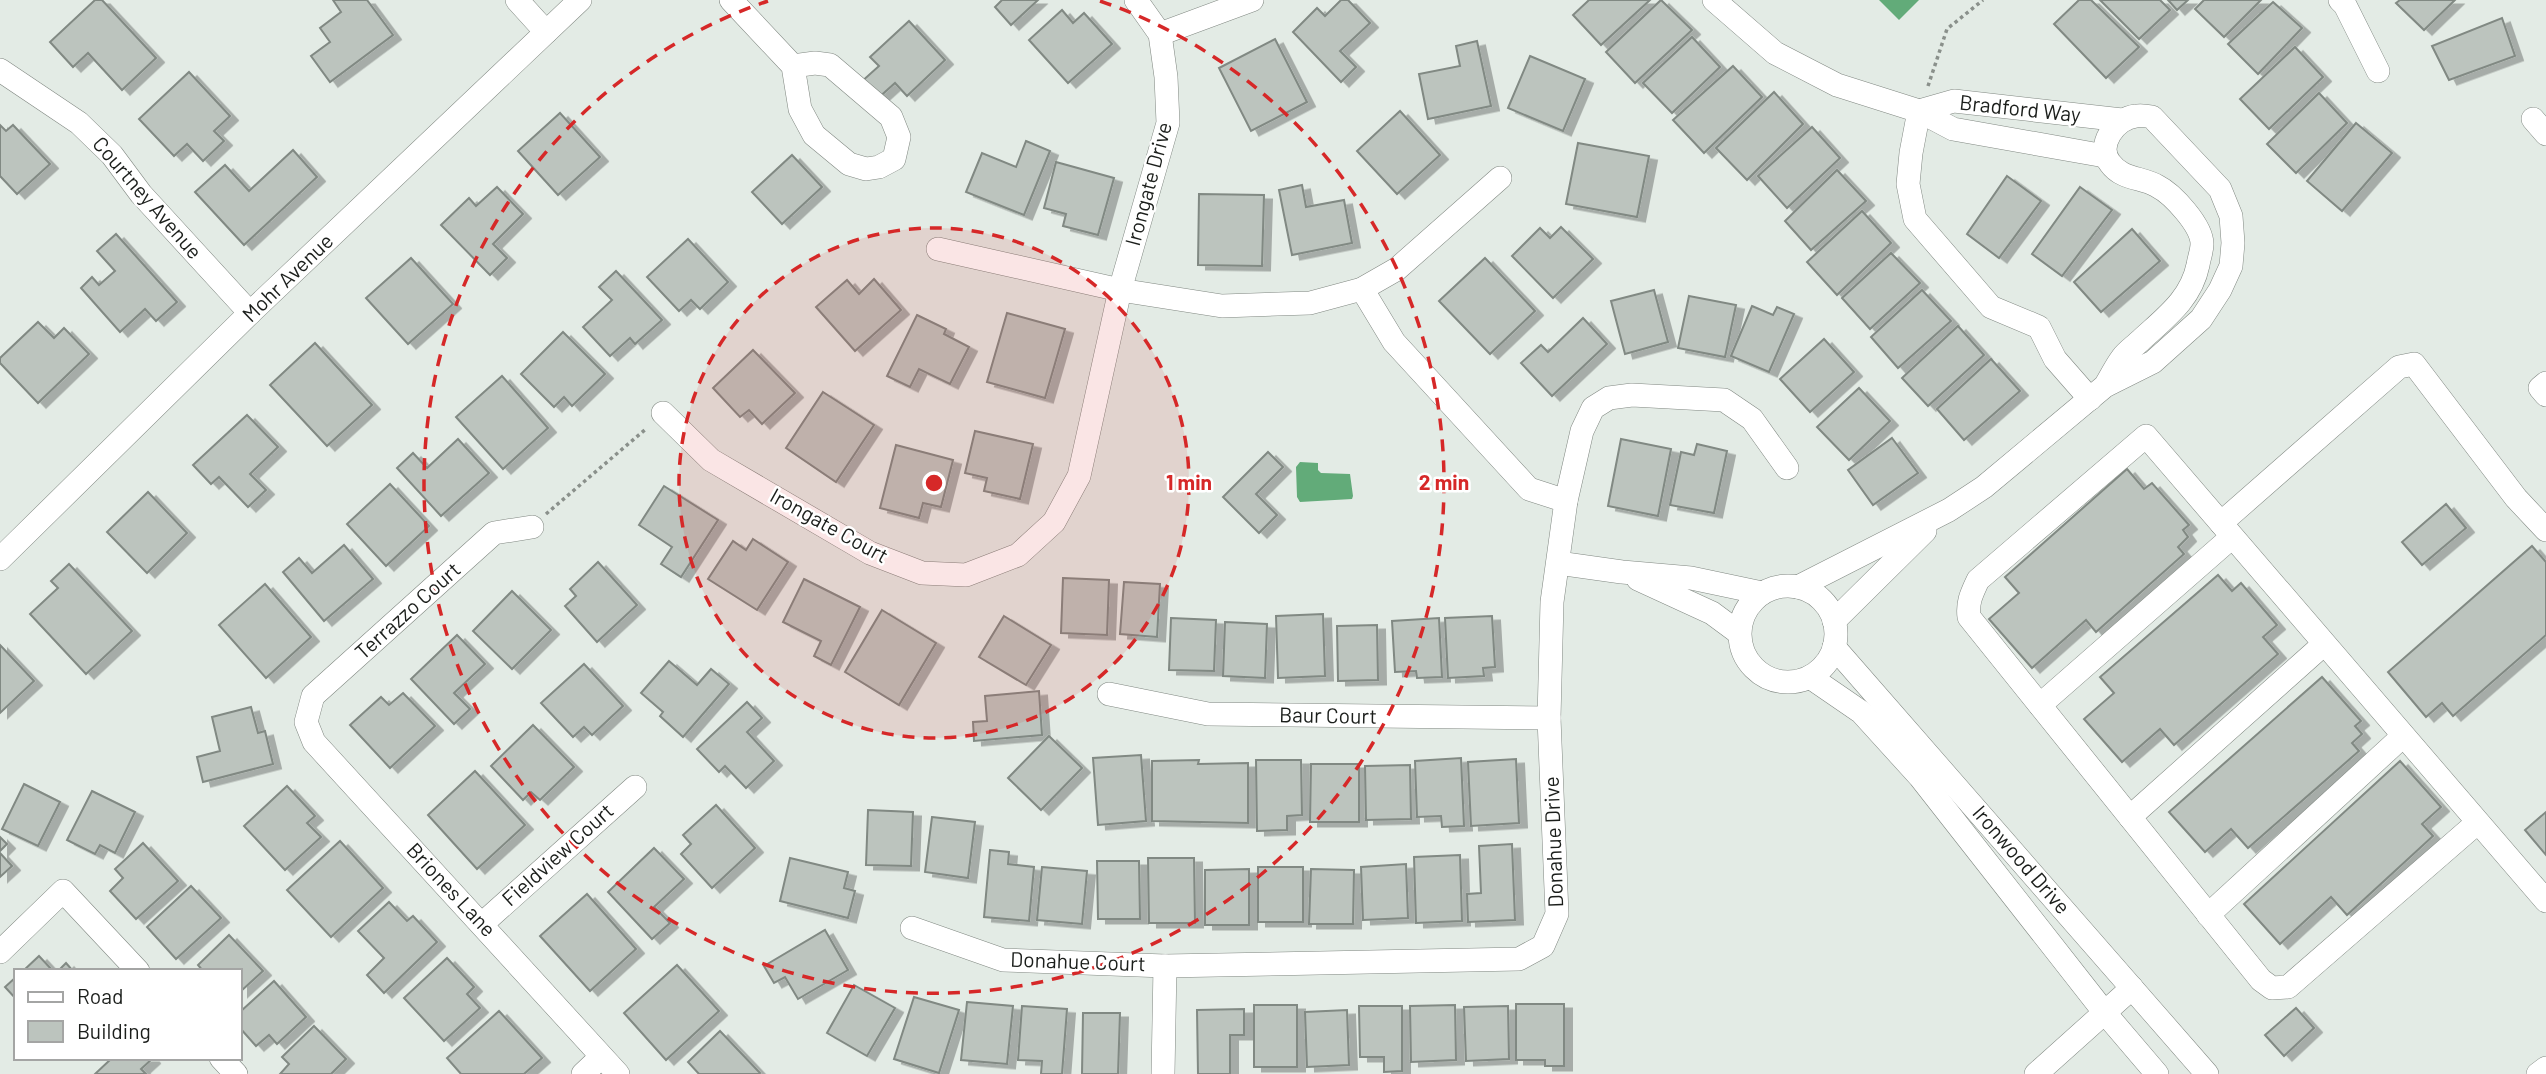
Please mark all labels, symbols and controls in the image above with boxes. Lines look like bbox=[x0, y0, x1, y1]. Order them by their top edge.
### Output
street label: Bradford Way bbox=[1958, 89, 2082, 126]
street label: Irongate Drive bbox=[1119, 119, 1176, 248]
street label: Courtney Avenue bbox=[88, 131, 208, 263]
street label: Mohr Avenue bbox=[236, 228, 337, 326]
text: 1 min bbox=[1166, 469, 1212, 494]
text: 2 min bbox=[1419, 469, 1469, 494]
centre of rings bbox=[922, 471, 946, 495]
street label: Irongate Court bbox=[766, 482, 893, 567]
street label: Terrazzo Court bbox=[349, 556, 465, 664]
street label: Baur Court bbox=[1279, 701, 1377, 728]
street label: Donahue Drive bbox=[1538, 776, 1567, 908]
street label: Fieldview Court bbox=[496, 797, 618, 910]
street label: Ironwood Drive bbox=[1968, 800, 2076, 918]
street label: Briones Lane bbox=[402, 837, 502, 941]
street label: Donahue Court bbox=[1010, 946, 1146, 975]
legend bbox=[14, 969, 242, 1060]
text: Road bbox=[77, 983, 123, 1008]
text: Building bbox=[77, 1018, 151, 1043]

